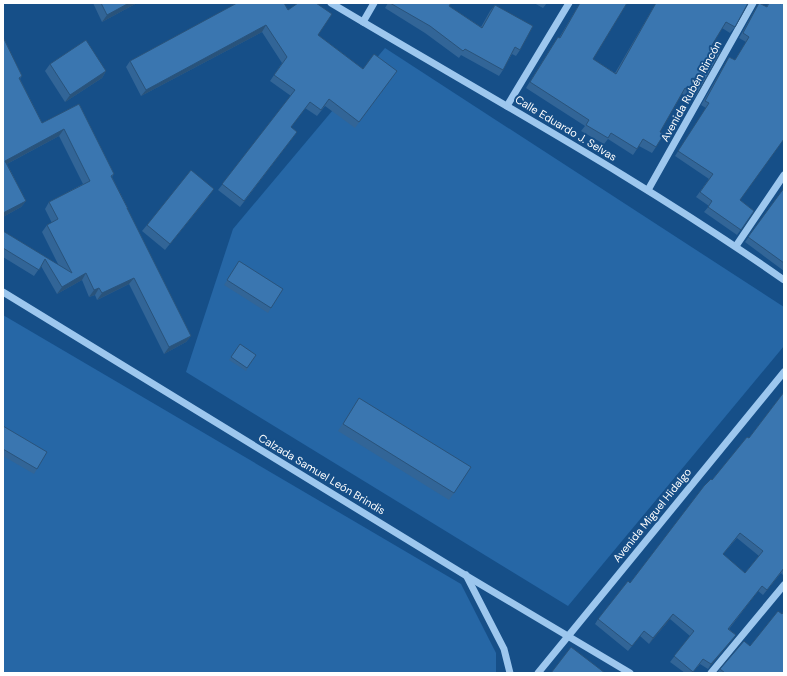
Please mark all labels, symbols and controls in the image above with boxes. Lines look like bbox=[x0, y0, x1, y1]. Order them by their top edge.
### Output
street label: Avenida Rubén Rincón bbox=[657, 38, 725, 144]
street label: Calle Eduardo J. Selvas bbox=[513, 92, 619, 164]
street label: Calzada Samuel León Brindis bbox=[256, 431, 388, 517]
street label: Avenida Miguel Hidalgo bbox=[610, 465, 694, 565]

